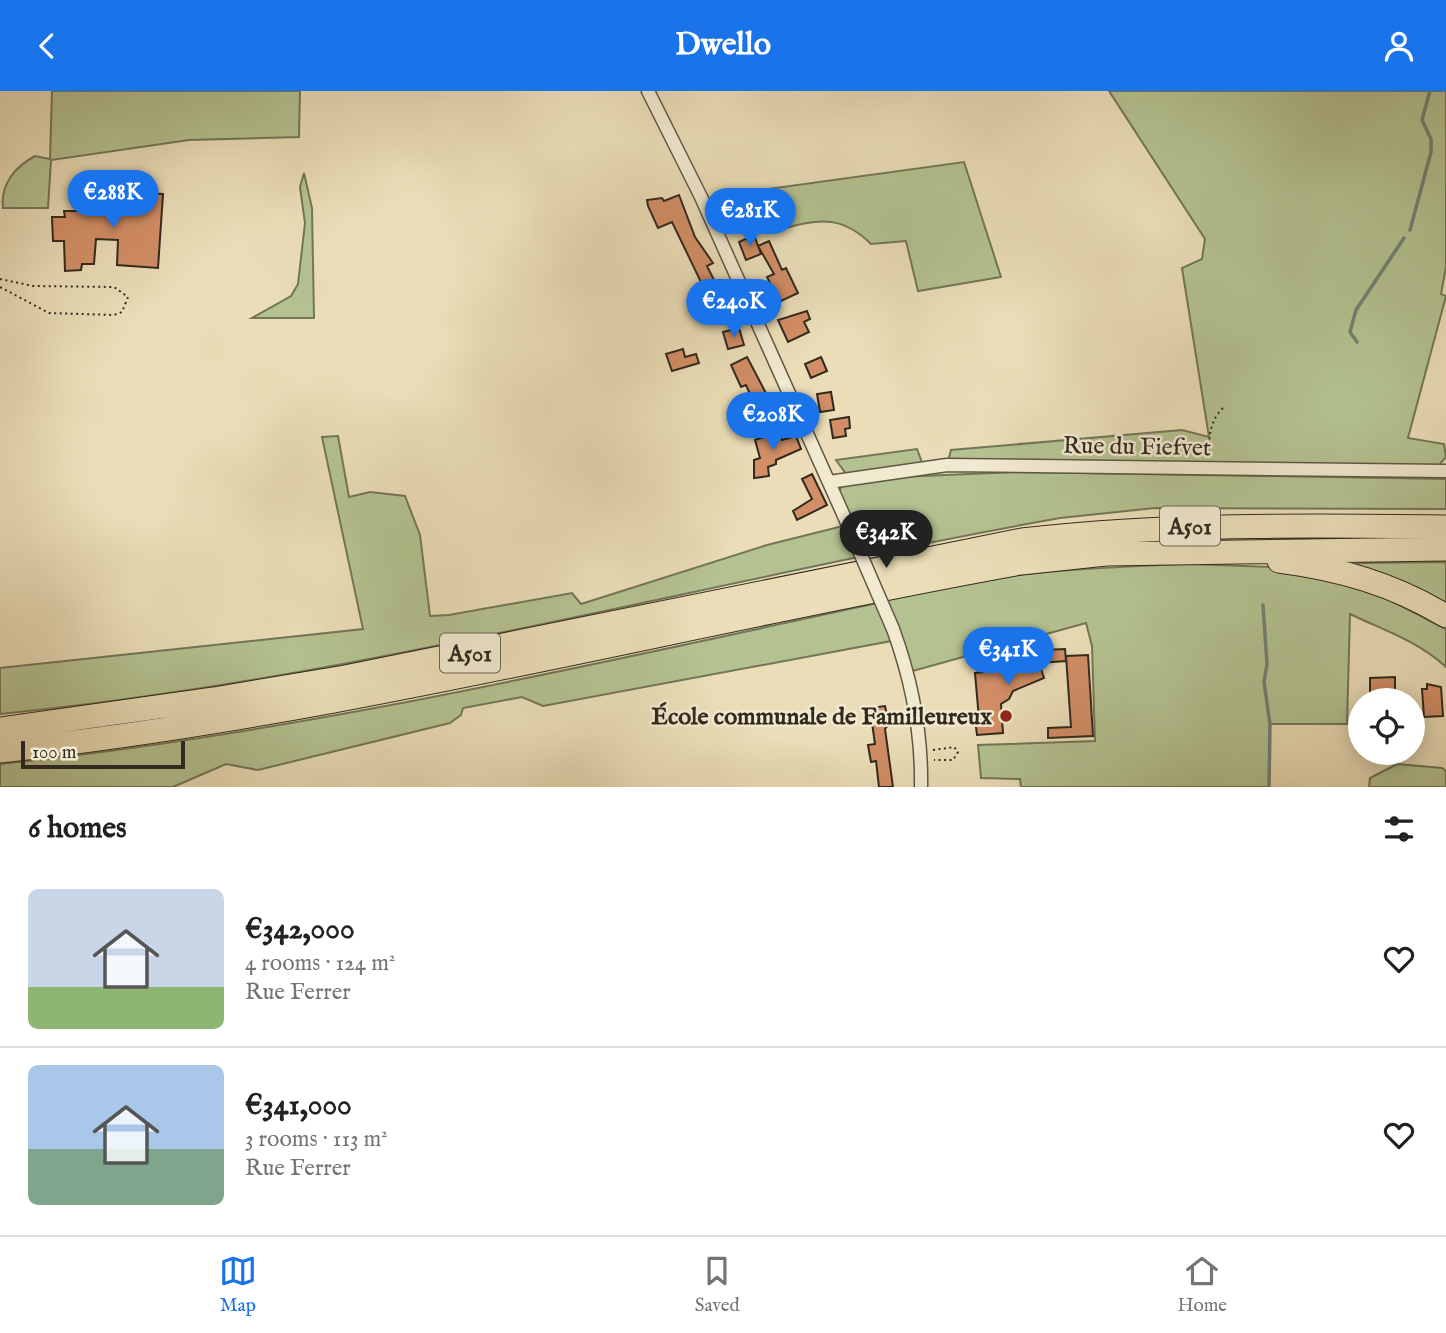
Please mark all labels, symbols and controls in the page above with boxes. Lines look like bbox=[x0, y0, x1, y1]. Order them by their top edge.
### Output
text: Dwello bbox=[675, 25, 771, 66]
icon: back bbox=[28, 27, 66, 65]
icon: person bbox=[1380, 27, 1418, 65]
pin: €288K bbox=[64, 171, 162, 230]
text: €288K bbox=[84, 178, 142, 207]
pin: €281K bbox=[701, 188, 799, 248]
text: €281K bbox=[721, 196, 779, 225]
pin: €240K bbox=[685, 279, 783, 339]
text: €240K bbox=[702, 287, 766, 316]
pin: €208K bbox=[724, 393, 822, 452]
text: €208K bbox=[742, 400, 804, 429]
street label: Rue du Fiefvet bbox=[1063, 431, 1211, 464]
road number: A501 bbox=[1160, 507, 1220, 545]
pin: €342K bbox=[837, 511, 935, 570]
text: €342K bbox=[856, 518, 916, 547]
pin: €341K bbox=[959, 627, 1057, 687]
road number: A501 bbox=[440, 633, 500, 673]
text: €341K bbox=[979, 635, 1037, 664]
map controls bbox=[1348, 688, 1425, 765]
button: locate bbox=[1348, 688, 1425, 765]
place label: École communale de Familleureux bbox=[651, 702, 992, 733]
marker: École communale de Familleureux bbox=[998, 708, 1014, 724]
scale bar bbox=[21, 738, 186, 770]
text: 100 m bbox=[32, 741, 76, 765]
text: 6 homes bbox=[28, 810, 127, 848]
icon: filters bbox=[1380, 810, 1418, 848]
text: €342,000 bbox=[245, 911, 355, 949]
icon: home bbox=[84, 917, 168, 1001]
icon: heart bbox=[1380, 940, 1418, 978]
text: 4 rooms · 124 m² bbox=[245, 949, 395, 978]
text: Rue Ferrer bbox=[245, 978, 351, 1007]
text: €341,000 bbox=[245, 1087, 352, 1125]
icon: home bbox=[84, 1093, 168, 1177]
icon: heart bbox=[1380, 1116, 1418, 1154]
text: 3 rooms · 113 m² bbox=[245, 1125, 388, 1154]
text: Rue Ferrer bbox=[245, 1154, 351, 1183]
tab: Map bbox=[219, 1252, 257, 1318]
tab: Saved bbox=[695, 1252, 740, 1318]
tab: Home bbox=[1177, 1252, 1227, 1318]

